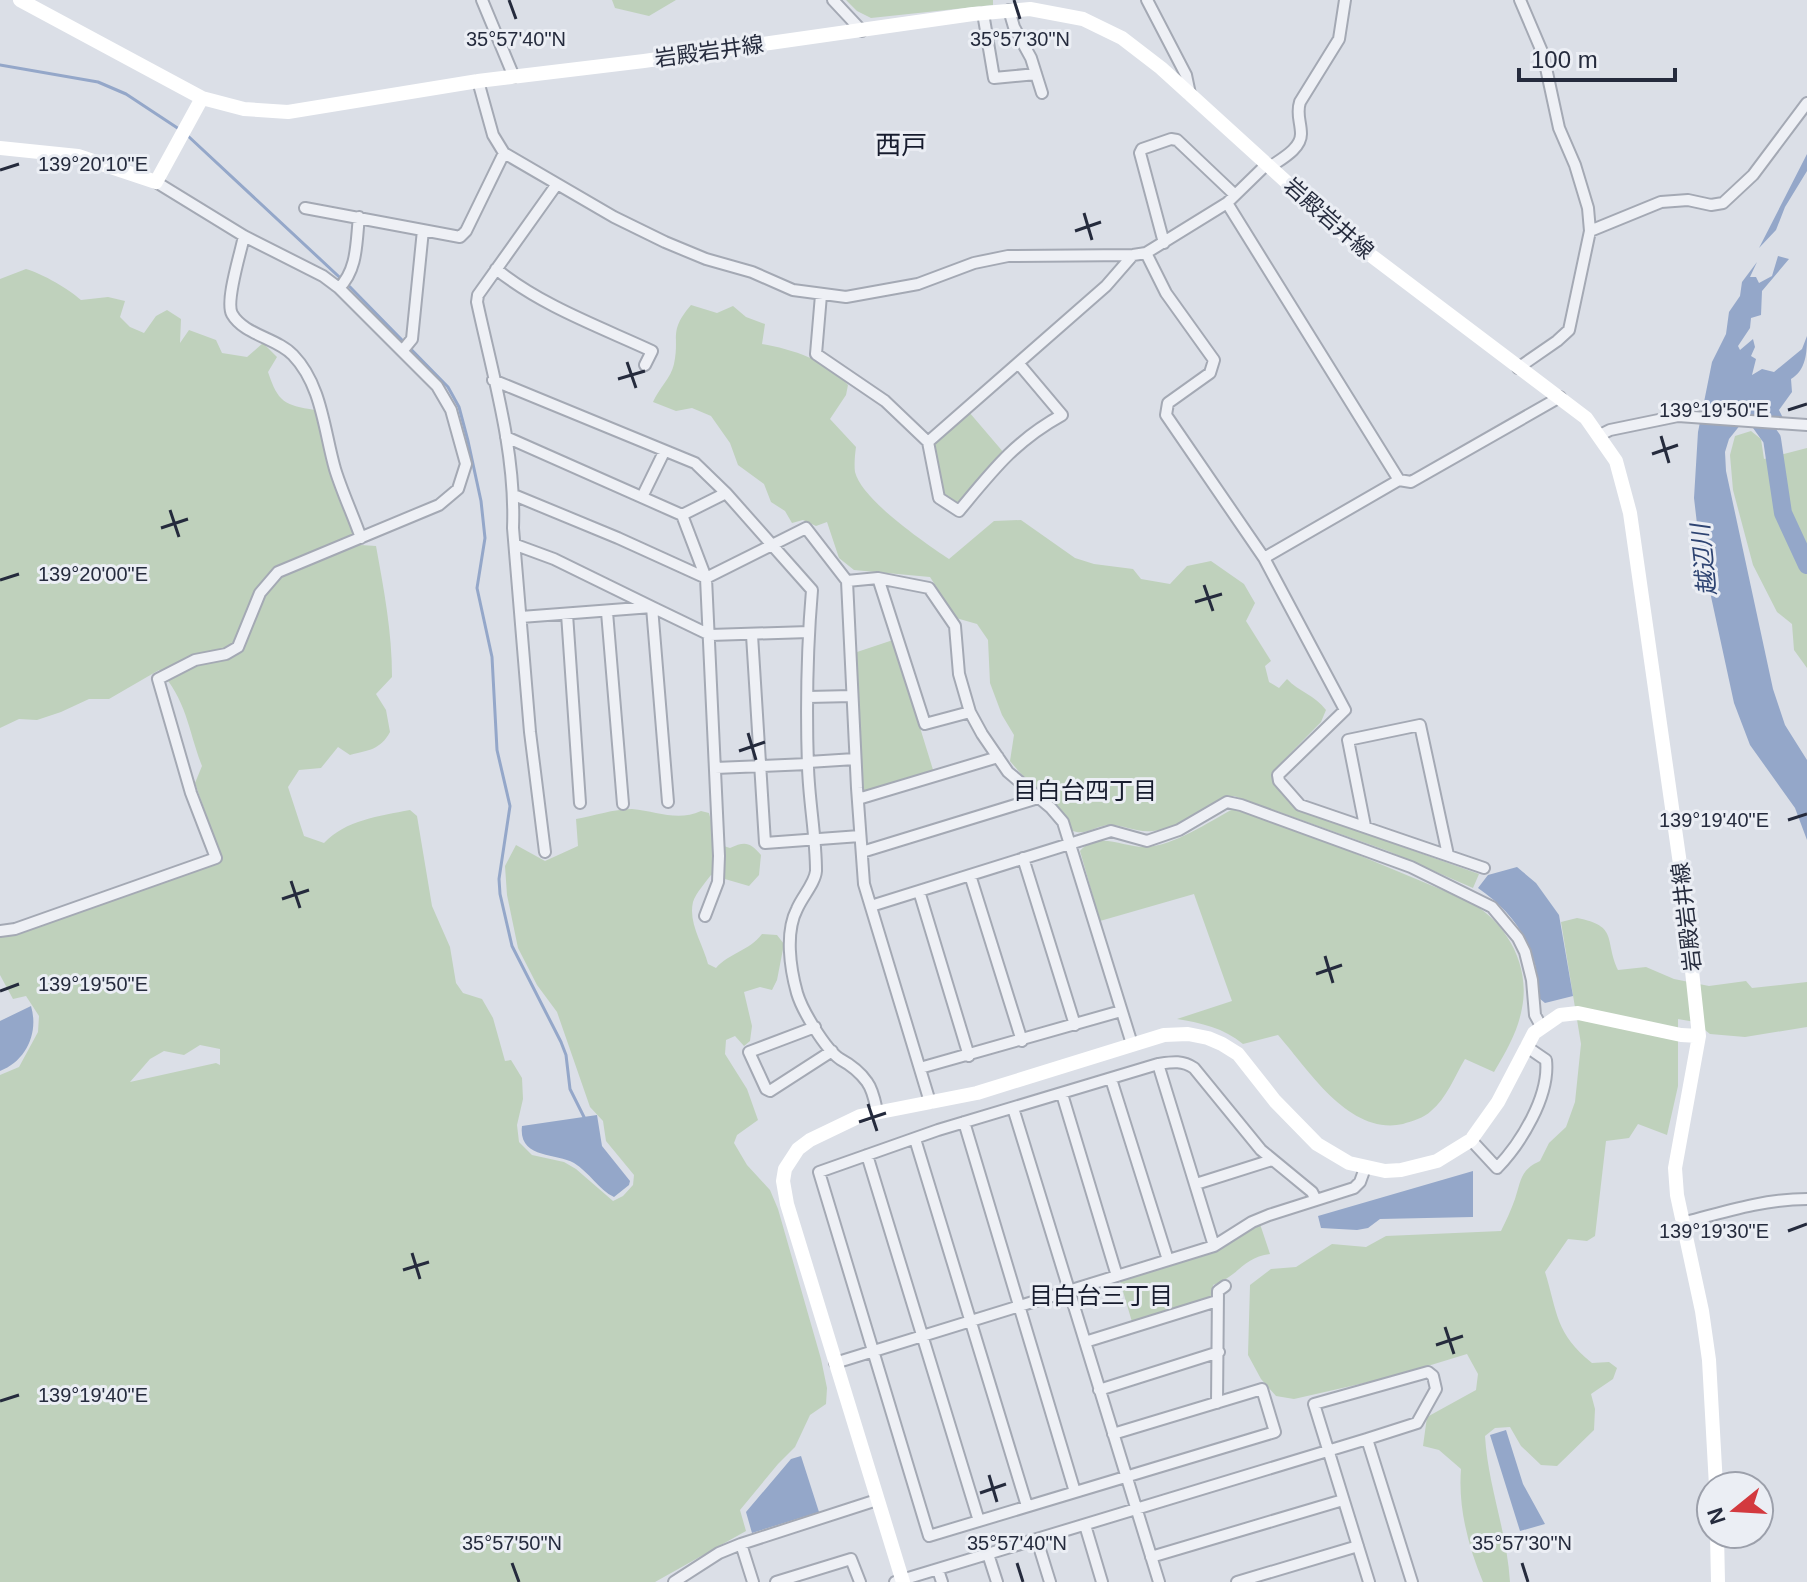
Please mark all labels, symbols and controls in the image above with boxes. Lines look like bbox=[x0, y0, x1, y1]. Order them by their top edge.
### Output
text: 35°57'40"N bbox=[466, 28, 566, 50]
text: 35°57'30"N bbox=[970, 28, 1070, 50]
street label: 岩殿岩井線 bbox=[653, 31, 765, 72]
scale bar bbox=[1519, 32, 1675, 82]
text: 100 m bbox=[1531, 46, 1598, 73]
district label: 西戸 bbox=[875, 130, 927, 160]
text: 139°20'10"E bbox=[38, 153, 148, 175]
street label: 岩殿岩井線 bbox=[1279, 173, 1378, 264]
text: 139°19'50"E bbox=[1659, 399, 1769, 421]
water label: 越辺川 bbox=[1686, 520, 1721, 597]
text: 139°20'00"E bbox=[38, 563, 148, 585]
district label: 目白台四丁目 bbox=[1013, 777, 1157, 804]
text: 139°19'40"E bbox=[1659, 809, 1769, 831]
street label: 岩殿岩井線 bbox=[1667, 861, 1706, 973]
text: 139°19'50"E bbox=[38, 973, 148, 995]
text: 139°19'30"E bbox=[1659, 1220, 1769, 1242]
district label: 目白台三丁目 bbox=[1029, 1282, 1173, 1309]
text: 139°19'40"E bbox=[38, 1384, 148, 1406]
north arrow bbox=[1695, 1470, 1775, 1550]
text: N bbox=[1702, 1505, 1731, 1527]
text: 35°57'50"N bbox=[462, 1532, 562, 1554]
text: 35°57'40"N bbox=[967, 1532, 1067, 1554]
text: 35°57'30"N bbox=[1472, 1532, 1572, 1554]

